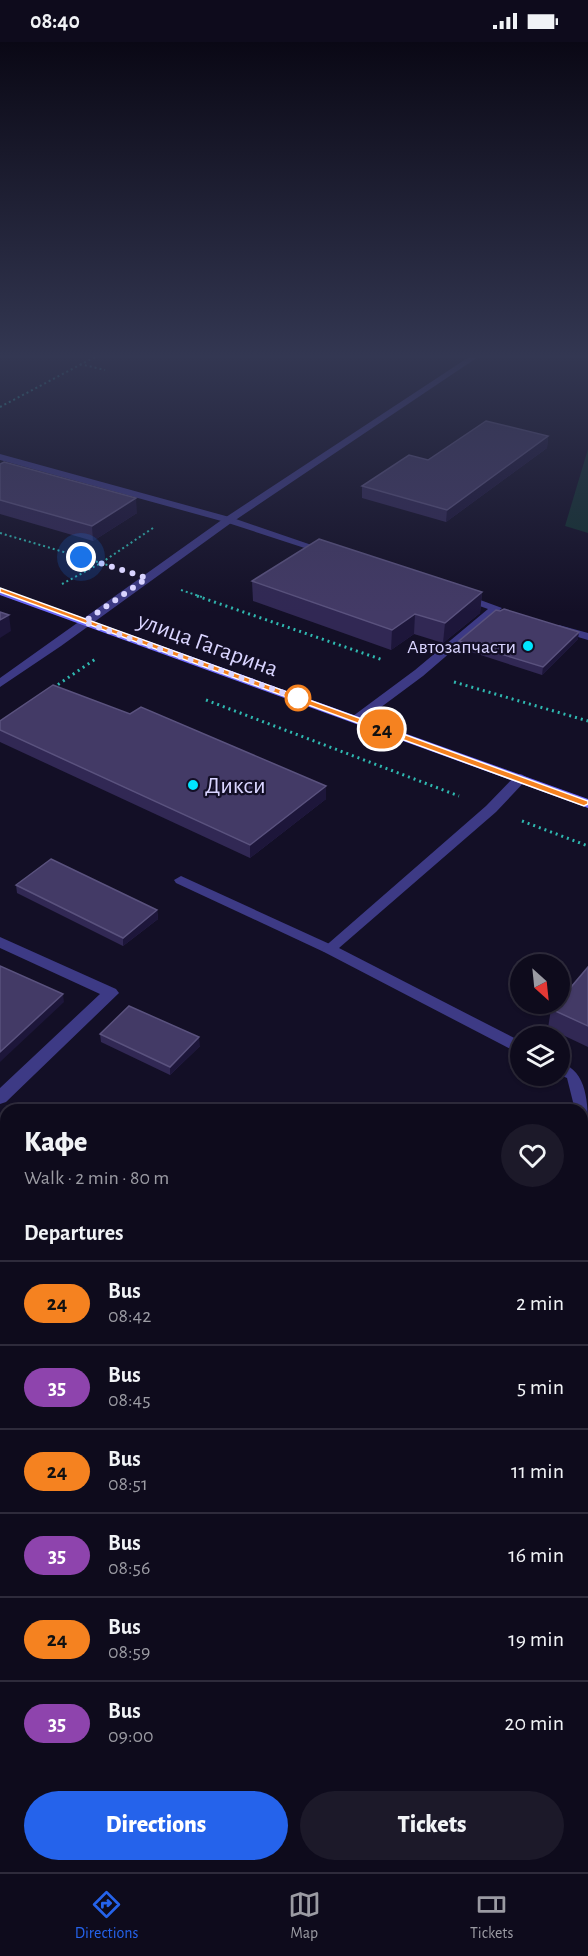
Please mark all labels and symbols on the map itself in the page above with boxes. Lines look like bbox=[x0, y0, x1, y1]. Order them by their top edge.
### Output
your location bbox=[66, 542, 96, 572]
street label: улица Гагарина bbox=[133, 608, 281, 681]
place label: Автозапчасти bbox=[407, 637, 516, 657]
marker: Автозапчасти bbox=[521, 639, 535, 653]
unlabelled marker bbox=[285, 685, 311, 711]
line badge: 24 bbox=[355, 710, 409, 748]
place label: Дикси bbox=[205, 774, 266, 798]
marker: Дикси bbox=[186, 778, 200, 792]
north arrow bbox=[510, 954, 570, 1014]

